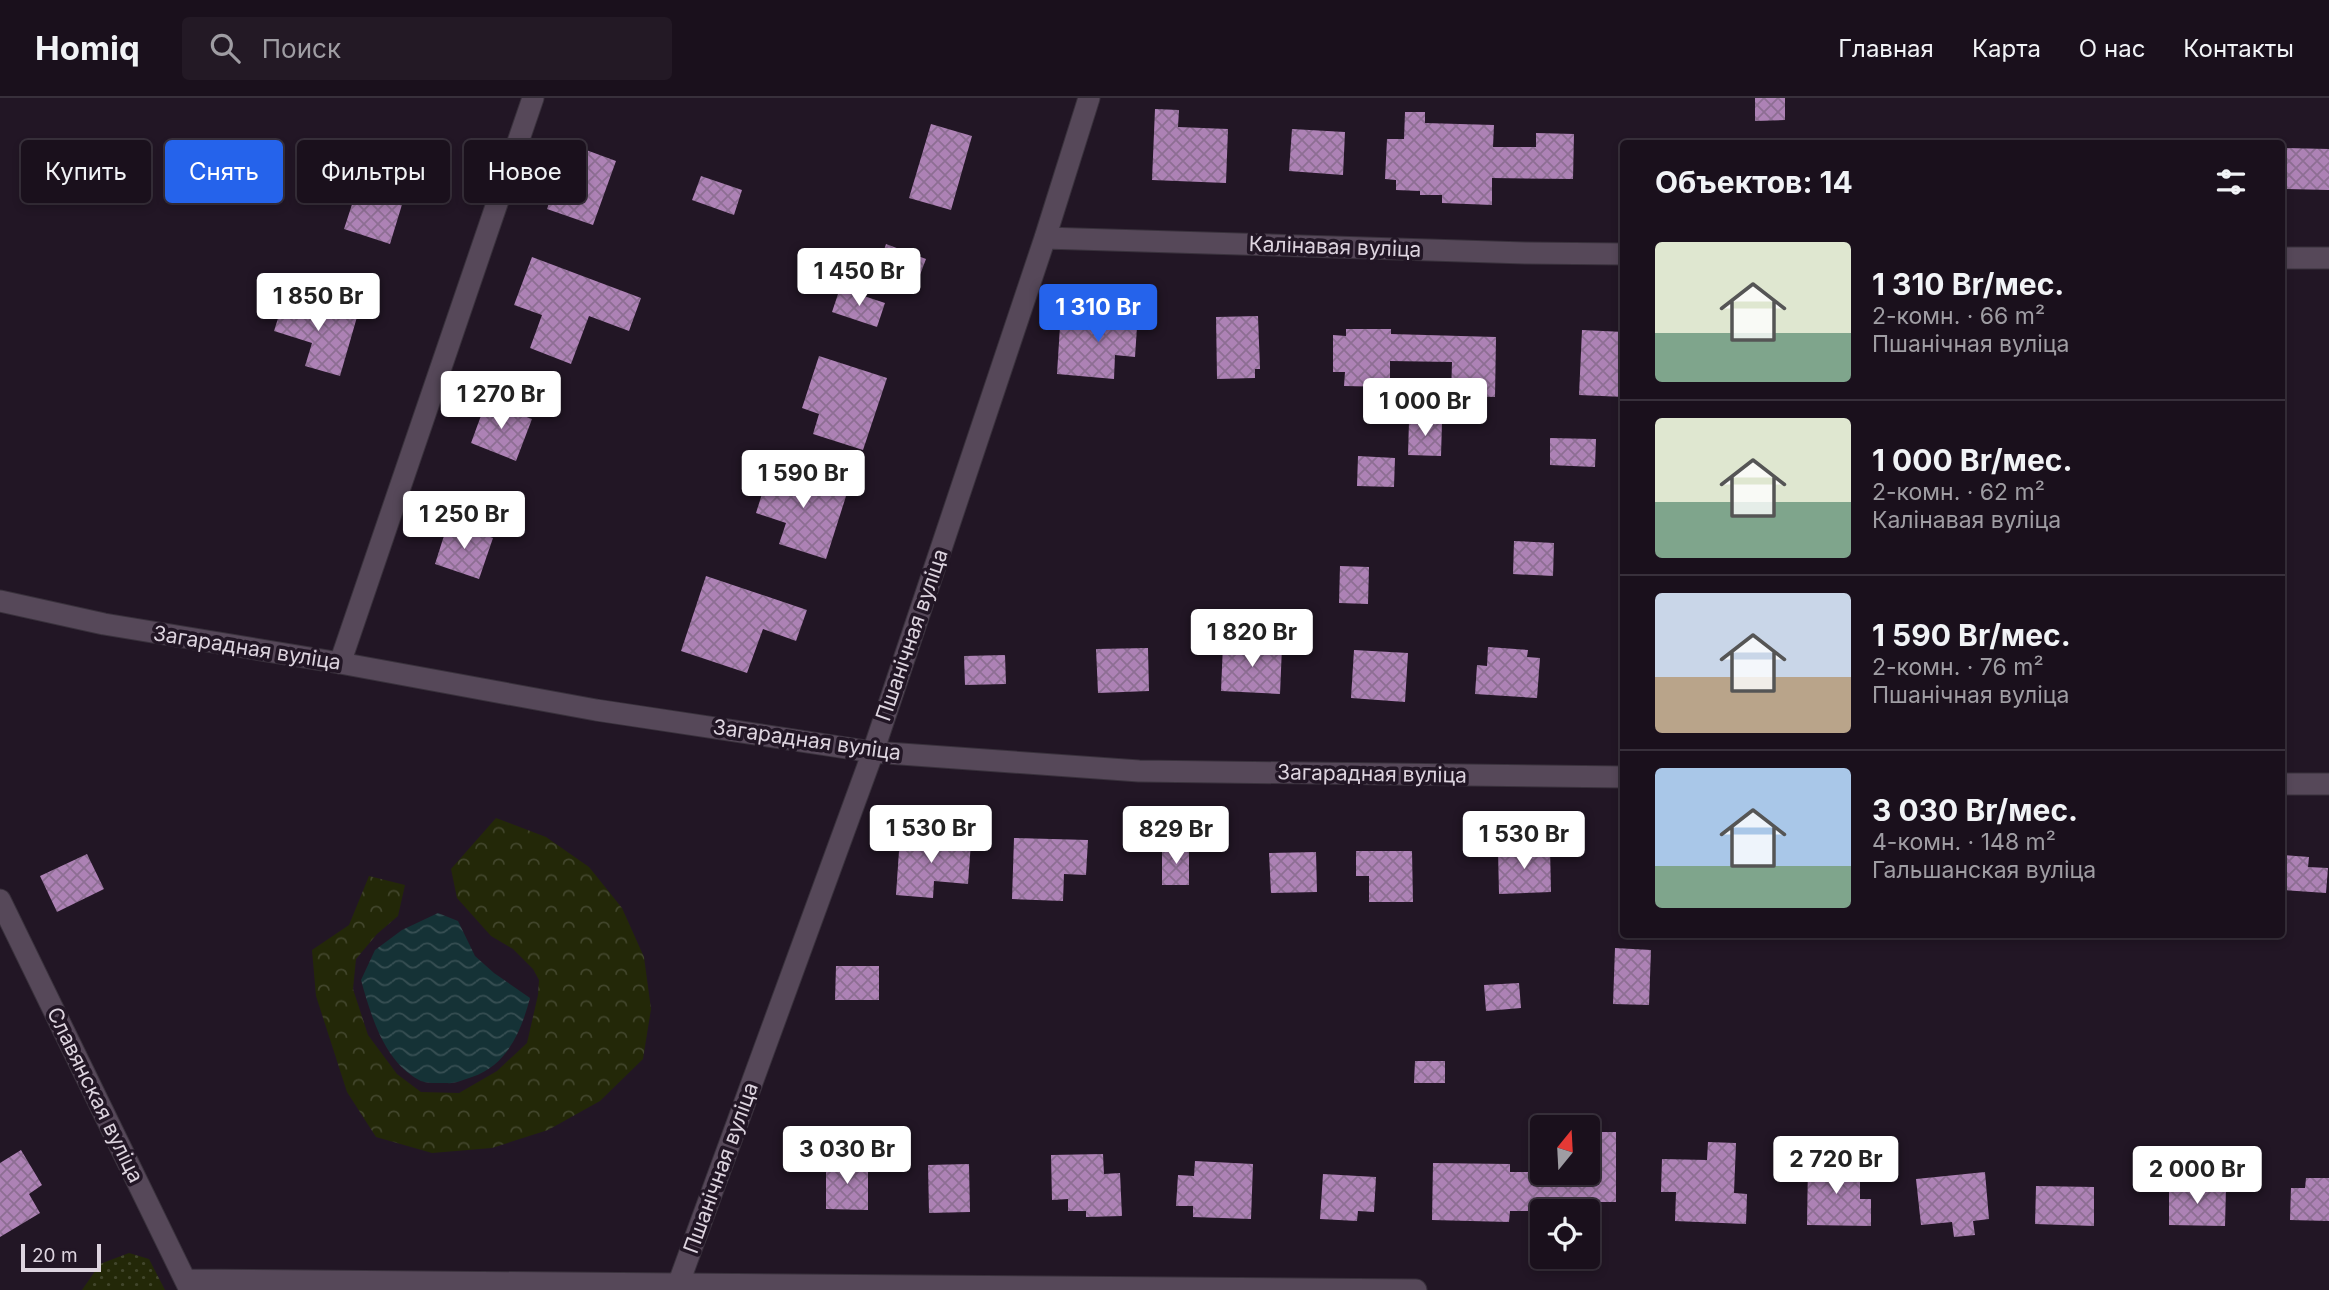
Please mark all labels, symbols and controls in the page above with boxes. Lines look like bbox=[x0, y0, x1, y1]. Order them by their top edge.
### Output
search box bbox=[182, 17, 672, 80]
text: Homiq bbox=[35, 28, 140, 68]
icon: search bbox=[206, 29, 244, 67]
text: Поиск bbox=[262, 33, 341, 64]
text: Главная bbox=[1838, 34, 1934, 63]
text: Карта bbox=[1972, 34, 2041, 63]
text: О нас bbox=[2079, 34, 2145, 63]
text: Контакты bbox=[2183, 34, 2294, 63]
chip: Купить bbox=[21, 140, 151, 203]
chip: Снять bbox=[165, 140, 283, 203]
chip: Фильтры bbox=[297, 140, 450, 203]
chip: Новое bbox=[464, 140, 586, 203]
icon: filters bbox=[2212, 163, 2250, 201]
text: Объектов: 14 bbox=[1655, 164, 1853, 200]
street label: Калінавая вуліца bbox=[1248, 231, 1422, 262]
pin: 1 450 Br bbox=[787, 248, 931, 308]
text: 1 450 Br bbox=[813, 257, 905, 285]
text: 1 310 Br/мес. bbox=[1872, 266, 2064, 302]
icon: home bbox=[1711, 270, 1795, 354]
pin: 1 850 Br bbox=[246, 274, 390, 333]
text: 1 850 Br bbox=[273, 282, 363, 310]
pin: 1 310 Br bbox=[1026, 285, 1170, 344]
text: 1 310 Br bbox=[1055, 293, 1141, 321]
text: 2-комн. · 66 m² bbox=[1872, 302, 2045, 330]
text: Пшанічная вуліца bbox=[1872, 330, 2069, 358]
pin: 1 270 Br bbox=[429, 372, 573, 431]
pin: 1 000 Br bbox=[1353, 378, 1497, 438]
text: 1 270 Br bbox=[457, 380, 545, 408]
text: 1 000 Br bbox=[1379, 387, 1471, 415]
text: 1 000 Br/мес. bbox=[1872, 442, 2073, 478]
icon: home bbox=[1711, 446, 1795, 530]
pin: 1 590 Br bbox=[731, 450, 875, 510]
text: 1 590 Br bbox=[758, 459, 848, 487]
text: 2-комн. · 62 m² bbox=[1872, 478, 2045, 506]
pin: 1 250 Br bbox=[392, 491, 536, 551]
text: 1 250 Br bbox=[419, 500, 509, 528]
text: Калінавая вуліца bbox=[1872, 506, 2061, 534]
street label: Пшанічная вуліца bbox=[870, 546, 953, 724]
pin: 1 820 Br bbox=[1180, 610, 1324, 669]
text: 1 590 Br/мес. bbox=[1872, 617, 2071, 653]
text: 1 820 Br bbox=[1207, 618, 1297, 646]
street label: Загарадная вуліца bbox=[151, 620, 343, 675]
icon: home bbox=[1711, 621, 1795, 705]
text: 2-комн. · 76 m² bbox=[1872, 653, 2044, 681]
text: Пшанічная вуліца bbox=[1872, 681, 2069, 709]
street label: Загарадная вуліца bbox=[711, 714, 903, 765]
street label: Загарадная вуліца bbox=[1277, 759, 1467, 788]
text: 3 030 Br/мес. bbox=[1872, 792, 2078, 828]
icon: home bbox=[1711, 796, 1795, 880]
pin: 1 530 Br bbox=[859, 806, 1003, 865]
pin: 829 Br bbox=[1119, 806, 1233, 866]
pin: 1 530 Br bbox=[1452, 812, 1596, 871]
text: 1 530 Br bbox=[886, 814, 976, 842]
text: 829 Br bbox=[1139, 815, 1213, 843]
text: 1 530 Br bbox=[1479, 820, 1569, 848]
text: 4-комн. · 148 m² bbox=[1872, 828, 2056, 856]
text: Гальшанская вуліца bbox=[1872, 856, 2096, 884]
street label: Славянская вуліца bbox=[42, 1003, 149, 1187]
street label: Пшанічная вуліца bbox=[678, 1079, 763, 1257]
north arrow bbox=[1530, 1115, 1600, 1185]
map controls bbox=[1530, 1115, 1600, 1269]
pin: 3 030 Br bbox=[775, 1126, 919, 1186]
text: 3 030 Br bbox=[799, 1135, 895, 1163]
pin: 2 720 Br bbox=[1764, 1136, 1908, 1196]
text: 2 720 Br bbox=[1789, 1145, 1883, 1173]
pin: 2 000 Br bbox=[2125, 1146, 2269, 1206]
text: 2 000 Br bbox=[2149, 1155, 2245, 1183]
button: locate bbox=[1530, 1199, 1600, 1269]
scale bar bbox=[21, 1241, 102, 1273]
text: 20 m bbox=[32, 1244, 78, 1267]

